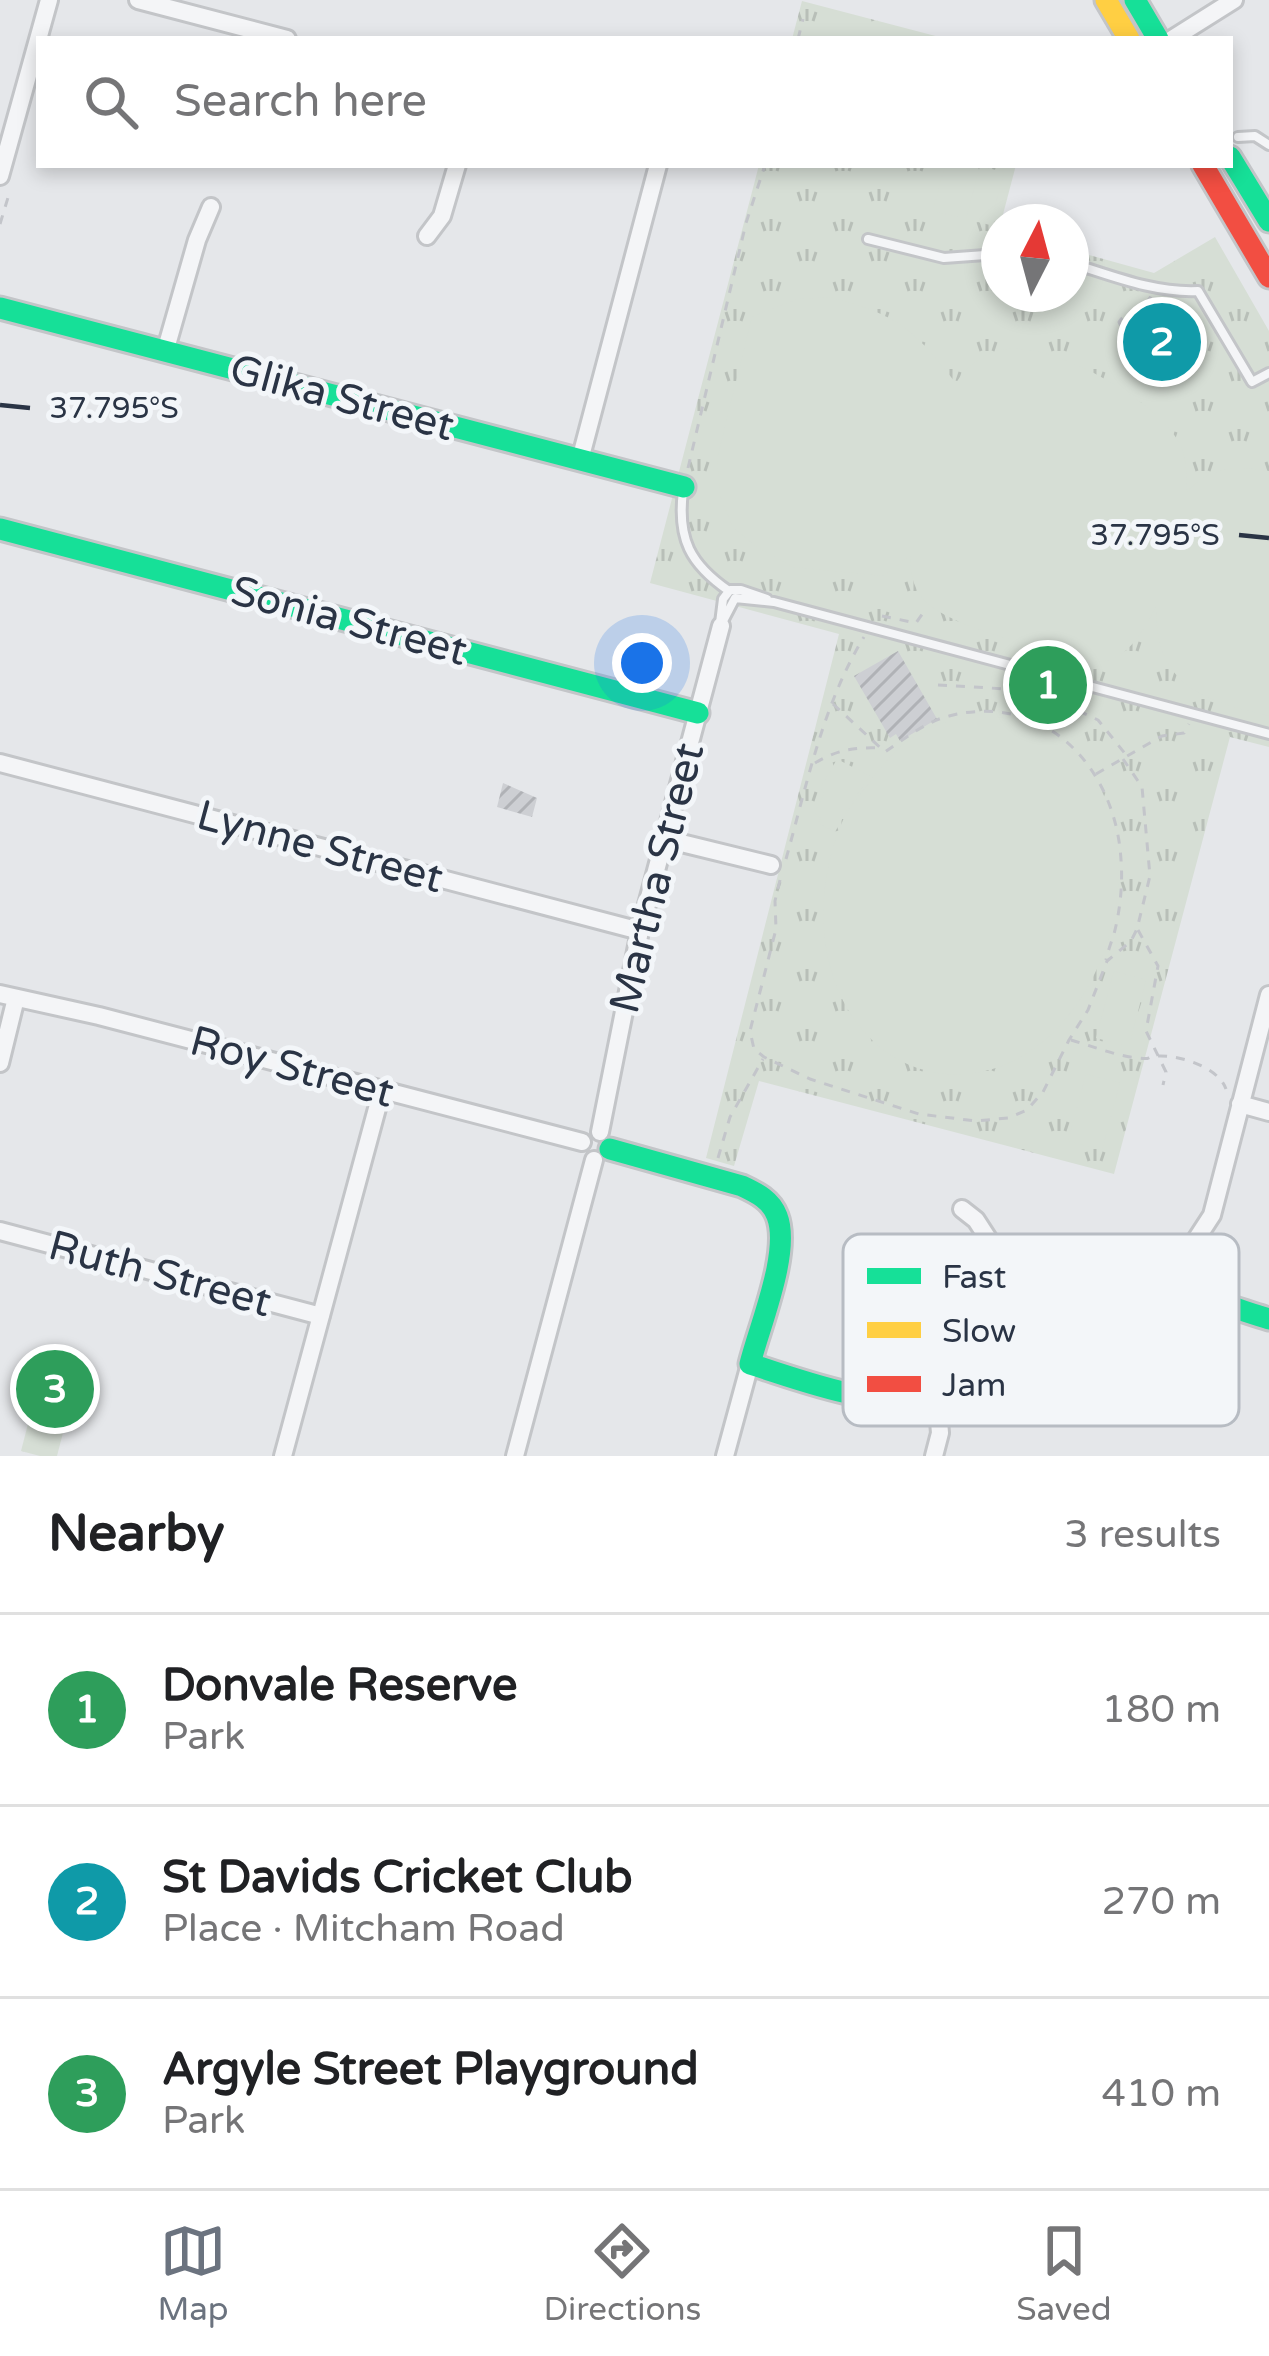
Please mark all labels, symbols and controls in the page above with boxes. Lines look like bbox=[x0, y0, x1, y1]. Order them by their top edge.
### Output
search box bbox=[36, 36, 1233, 168]
icon: search bbox=[78, 69, 144, 135]
text: Search here bbox=[174, 75, 427, 129]
north arrow bbox=[981, 204, 1089, 312]
pin: 2 bbox=[1123, 297, 1201, 387]
street label: Glika Street bbox=[224, 344, 460, 452]
text: 37.795°S bbox=[49, 390, 179, 427]
text: 37.795°S bbox=[1090, 517, 1220, 554]
street label: Sonia Street bbox=[226, 565, 472, 677]
your location bbox=[612, 633, 672, 693]
pin: 1 bbox=[1009, 640, 1087, 730]
street label: Martha Street bbox=[599, 738, 715, 1018]
street label: Lynne Street bbox=[191, 790, 449, 904]
street label: Roy Street bbox=[185, 1015, 399, 1119]
street label: Ruth Street bbox=[43, 1220, 277, 1328]
legend bbox=[843, 1234, 1239, 1426]
text: Fast bbox=[942, 1258, 1006, 1297]
text: Slow bbox=[942, 1312, 1016, 1351]
pin: 3 bbox=[16, 1344, 94, 1434]
text: Jam bbox=[942, 1366, 1006, 1405]
text: Nearby bbox=[48, 1503, 225, 1565]
text: 3 results bbox=[1064, 1511, 1221, 1558]
text: Donvale Reserve bbox=[162, 1659, 517, 1713]
text: 1 bbox=[75, 1686, 99, 1733]
text: 180 m bbox=[1102, 1686, 1221, 1733]
text: Park bbox=[162, 1713, 245, 1760]
text: St Davids Cricket Club bbox=[162, 1851, 633, 1905]
text: 2 bbox=[75, 1878, 99, 1925]
text: 270 m bbox=[1102, 1878, 1221, 1925]
text: Place · Mitcham Road bbox=[162, 1905, 565, 1952]
text: Argyle Street Playground bbox=[162, 2043, 699, 2097]
text: 3 bbox=[75, 2070, 99, 2117]
text: 410 m bbox=[1102, 2070, 1221, 2117]
text: Park bbox=[162, 2097, 245, 2144]
tab: Map bbox=[157, 2218, 229, 2329]
tab: Directions bbox=[543, 2218, 701, 2329]
tab: Saved bbox=[1016, 2218, 1112, 2329]

